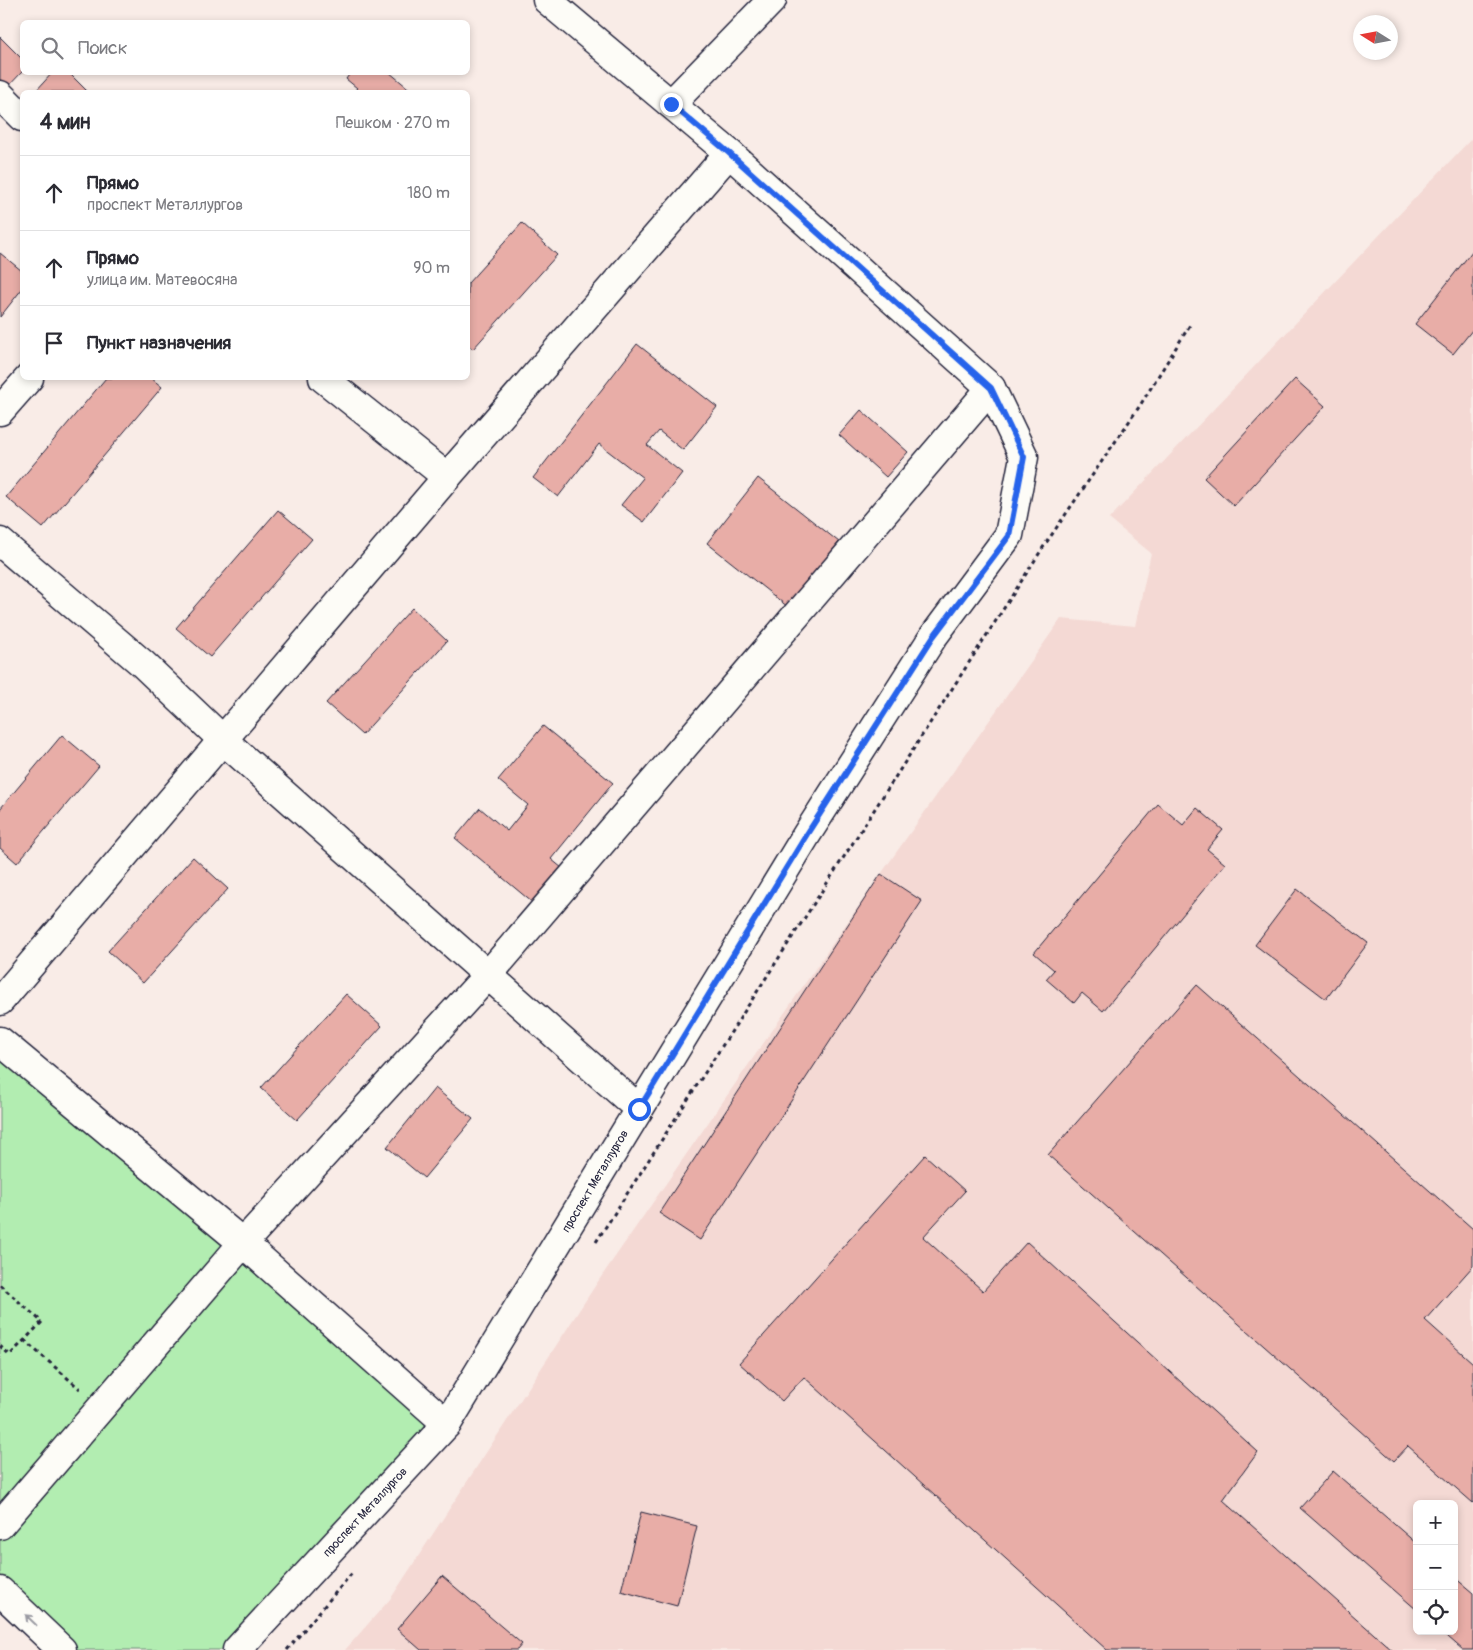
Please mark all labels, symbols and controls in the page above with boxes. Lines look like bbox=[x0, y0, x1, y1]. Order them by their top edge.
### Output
north arrow bbox=[1353, 15, 1398, 60]
search box bbox=[20, 20, 470, 75]
icon: search bbox=[38, 34, 66, 62]
text: Поиск bbox=[78, 36, 128, 60]
route end bbox=[660, 93, 683, 116]
text: 4 мин bbox=[40, 109, 90, 136]
text: Пешком · 270 m bbox=[336, 113, 450, 133]
text: Прямо bbox=[87, 171, 139, 195]
icon: ahead bbox=[40, 179, 68, 207]
text: 180 m bbox=[407, 183, 450, 203]
text: проспект Металлургов bbox=[87, 195, 243, 215]
text: Прямо bbox=[87, 246, 139, 270]
icon: ahead bbox=[40, 254, 68, 282]
text: 90 m bbox=[413, 258, 450, 278]
text: улица им. Матевосяна bbox=[87, 270, 237, 290]
icon: arrive bbox=[40, 329, 68, 357]
text: Пункт назначения bbox=[87, 331, 231, 355]
route start bbox=[628, 1098, 651, 1121]
street label: проспект Металлургов bbox=[559, 1127, 632, 1235]
street label: проспект Металлургов bbox=[320, 1464, 411, 1560]
map controls bbox=[1413, 1500, 1458, 1635]
button: + bbox=[1413, 1500, 1458, 1545]
button: − bbox=[1413, 1545, 1458, 1590]
button: locate bbox=[1413, 1590, 1458, 1635]
one-way arrow bbox=[25, 1614, 37, 1626]

